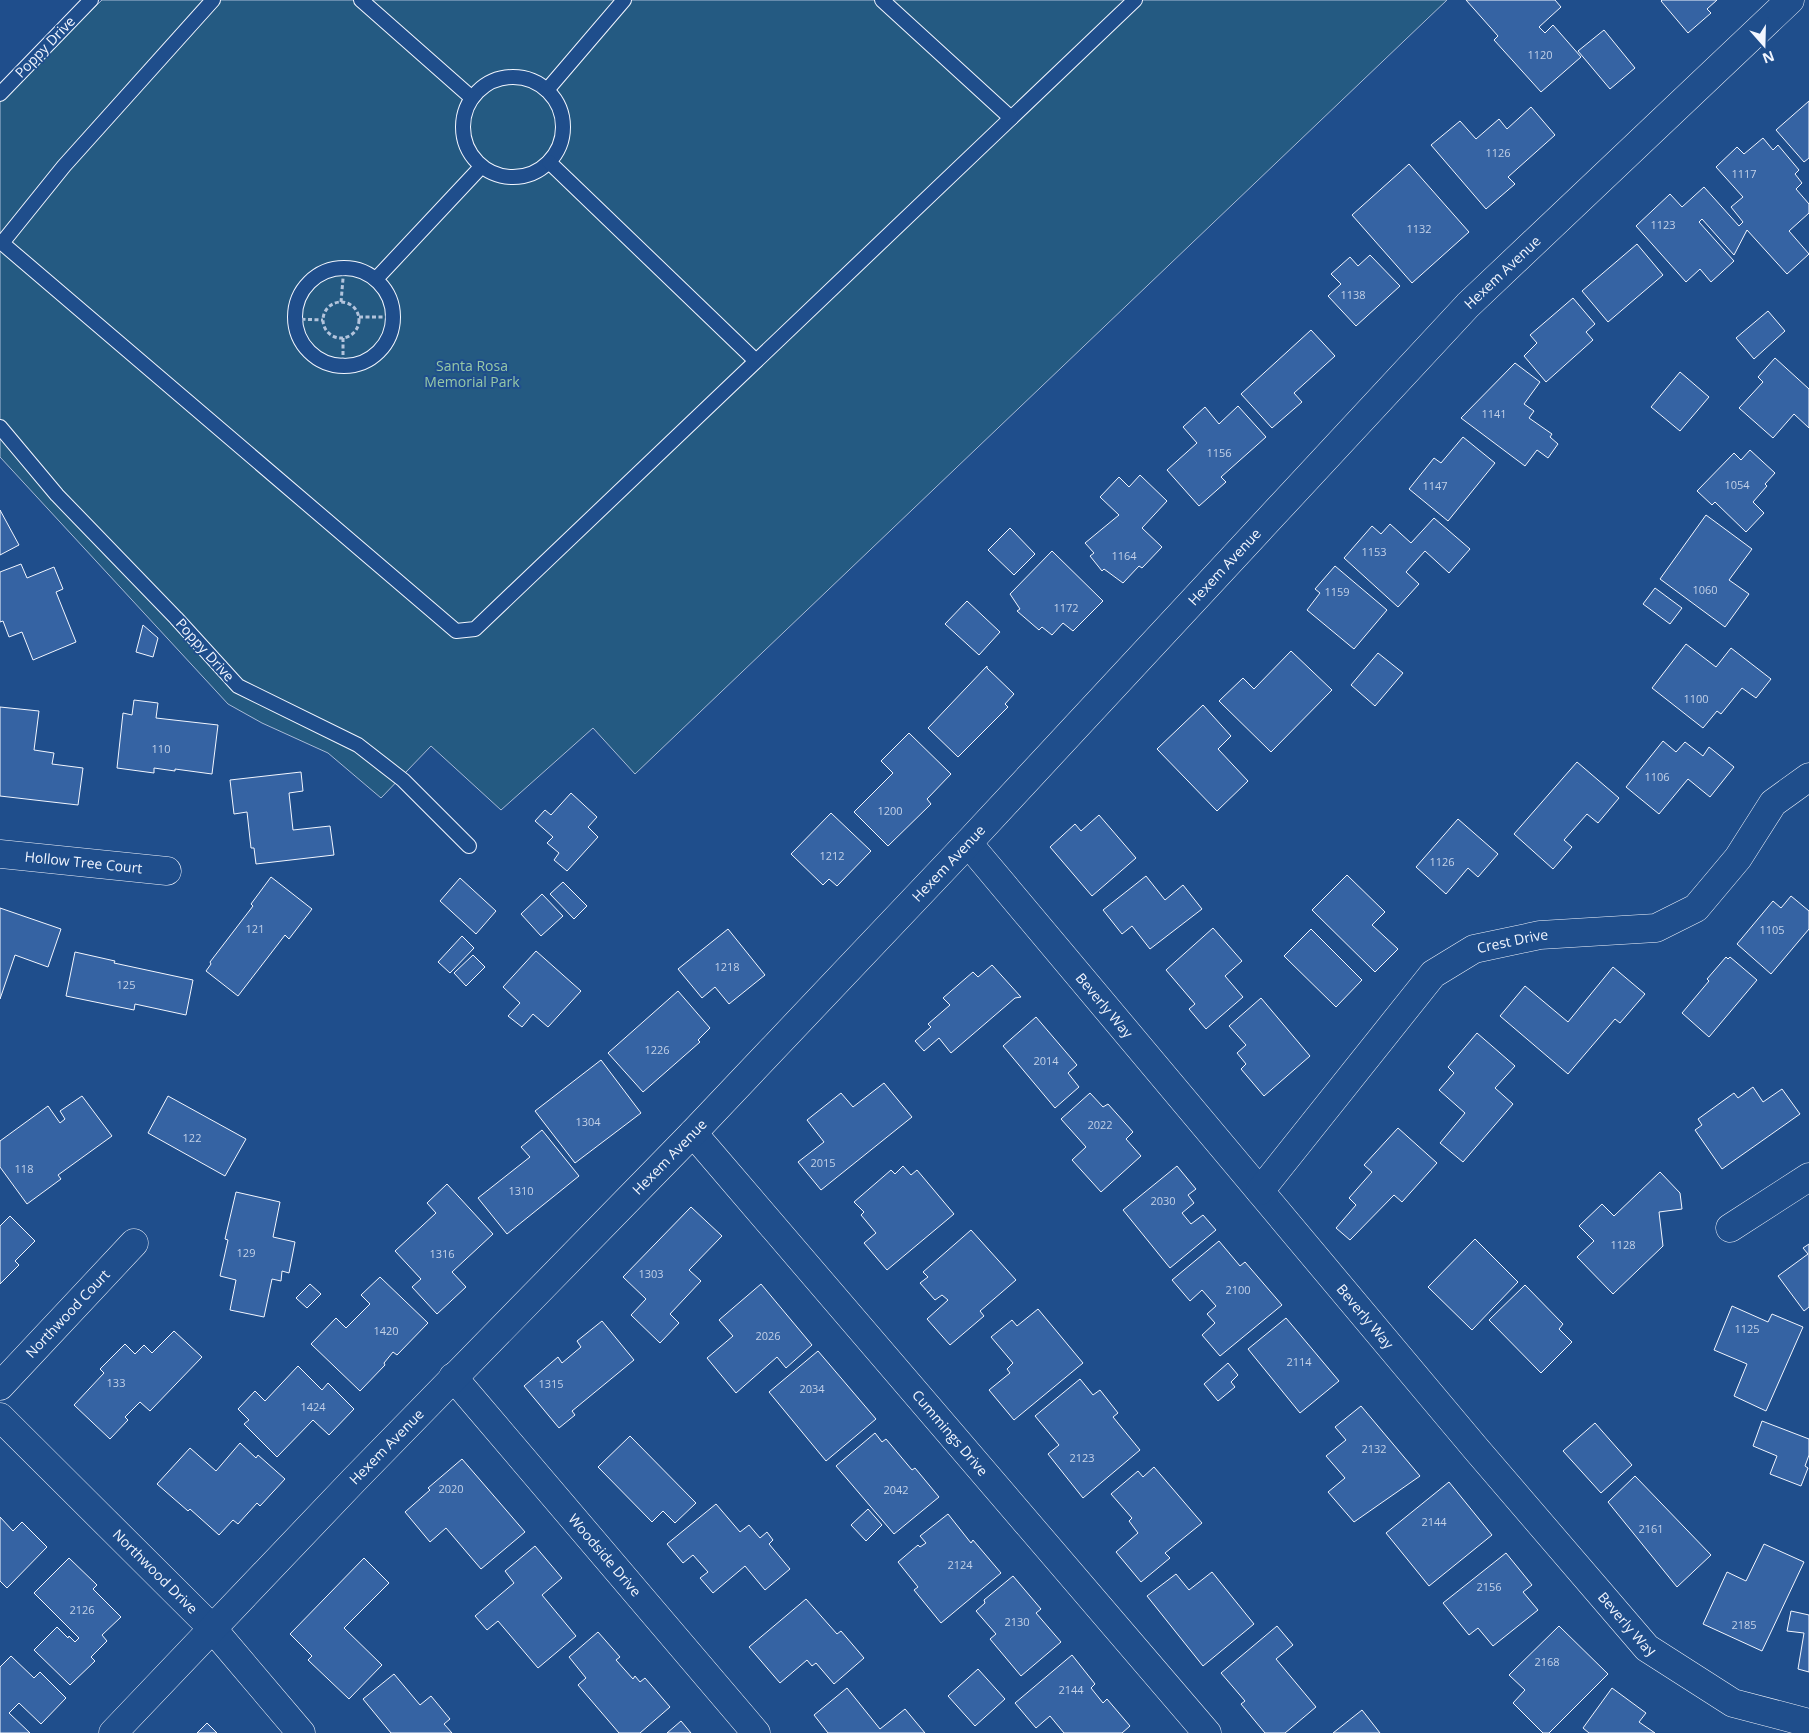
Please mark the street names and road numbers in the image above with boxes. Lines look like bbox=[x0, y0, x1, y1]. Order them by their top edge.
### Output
street label: Poppy Drive bbox=[10, 12, 79, 82]
street label: Hexem Avenue bbox=[1460, 231, 1545, 313]
street label: Hexem Avenue bbox=[1184, 524, 1265, 609]
street label: Poppy Drive bbox=[172, 614, 239, 685]
street label: Hexem Avenue bbox=[907, 821, 989, 905]
street label: Hollow Tree Court bbox=[24, 847, 143, 877]
street label: Crest Drive bbox=[1475, 925, 1549, 957]
street label: Beverly Way bbox=[1072, 969, 1138, 1042]
street label: Hexem Avenue bbox=[628, 1115, 711, 1199]
street label: Northwood Court bbox=[21, 1265, 114, 1362]
street label: Beverly Way bbox=[1333, 1280, 1399, 1354]
street label: Cummings Drive bbox=[908, 1386, 993, 1480]
street label: Hexem Avenue bbox=[345, 1404, 428, 1488]
street label: Woodside Drive bbox=[564, 1509, 646, 1600]
street label: Northwood Drive bbox=[109, 1525, 202, 1618]
street label: Beverly Way bbox=[1594, 1588, 1660, 1661]

